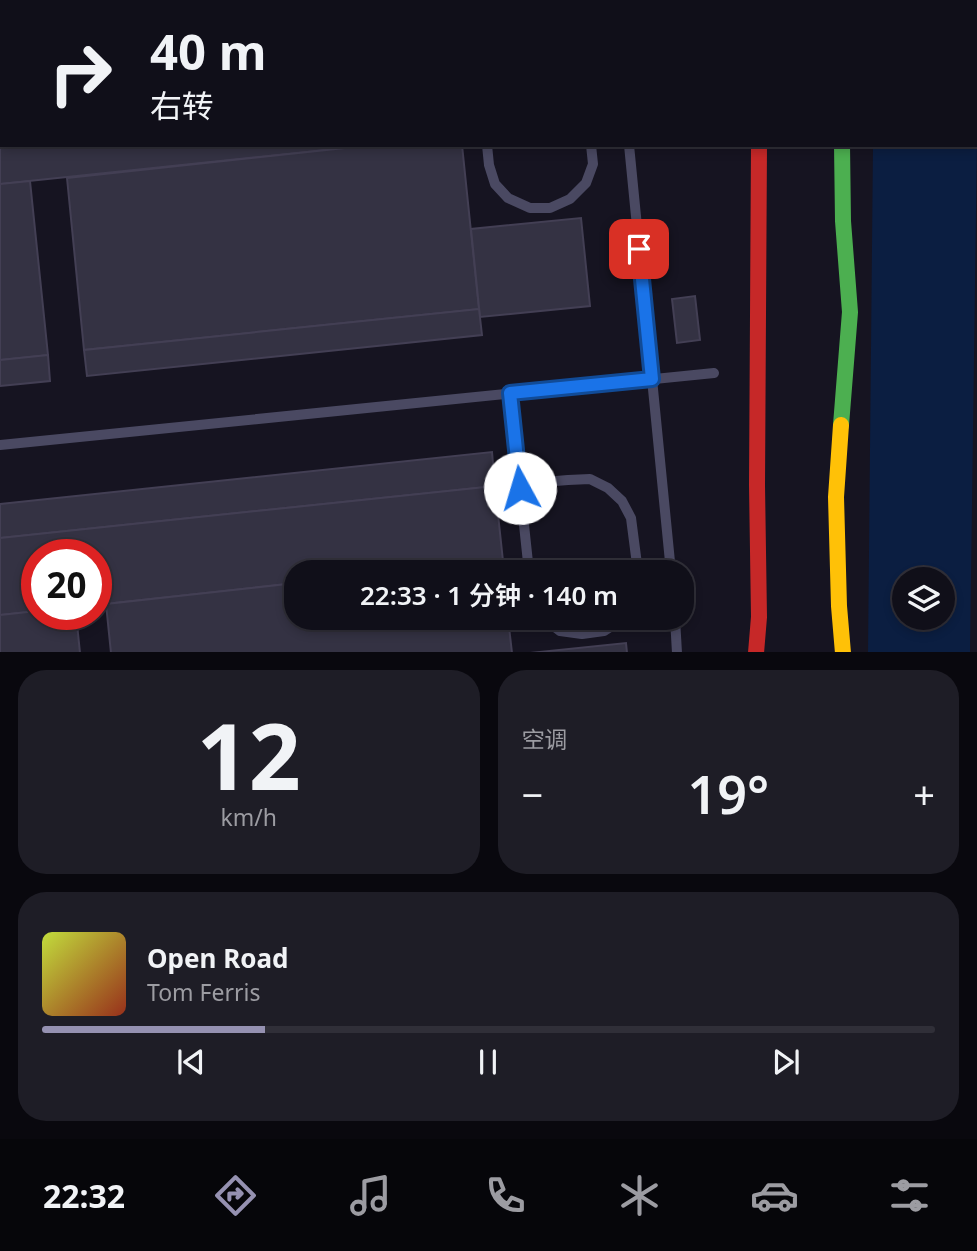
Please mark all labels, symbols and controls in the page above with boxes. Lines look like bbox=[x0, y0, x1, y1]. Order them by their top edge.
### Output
text: 40 m bbox=[150, 18, 267, 84]
icon: right bbox=[35, 28, 126, 119]
text: 右转 bbox=[150, 84, 214, 127]
pin bbox=[609, 219, 669, 279]
icon: arrive bbox=[620, 230, 658, 268]
position arrow bbox=[483, 451, 557, 525]
speed limit sign: 20 bbox=[21, 539, 112, 630]
map controls bbox=[892, 567, 955, 630]
button: layers bbox=[892, 567, 955, 630]
text: 22:33 · 1 分钟 · 140 m bbox=[360, 577, 618, 613]
text: 12 bbox=[197, 693, 301, 817]
text: 空调 bbox=[522, 723, 568, 755]
text: 19° bbox=[687, 758, 769, 829]
text: − bbox=[522, 768, 543, 820]
text: + bbox=[913, 768, 935, 820]
text: km/h bbox=[220, 801, 277, 833]
text: Open Road bbox=[147, 940, 289, 976]
text: Tom Ferris bbox=[147, 976, 260, 1008]
icon: previous bbox=[172, 1043, 210, 1081]
icon: pause bbox=[469, 1043, 507, 1081]
icon: next bbox=[767, 1043, 805, 1081]
icon: directions bbox=[211, 1171, 260, 1220]
icon: music bbox=[346, 1171, 395, 1220]
icon: phone bbox=[481, 1171, 530, 1220]
icon: climate bbox=[615, 1171, 664, 1220]
icon: car bbox=[750, 1171, 799, 1220]
icon: filters bbox=[885, 1171, 934, 1220]
text: 22:32 bbox=[43, 1174, 125, 1217]

